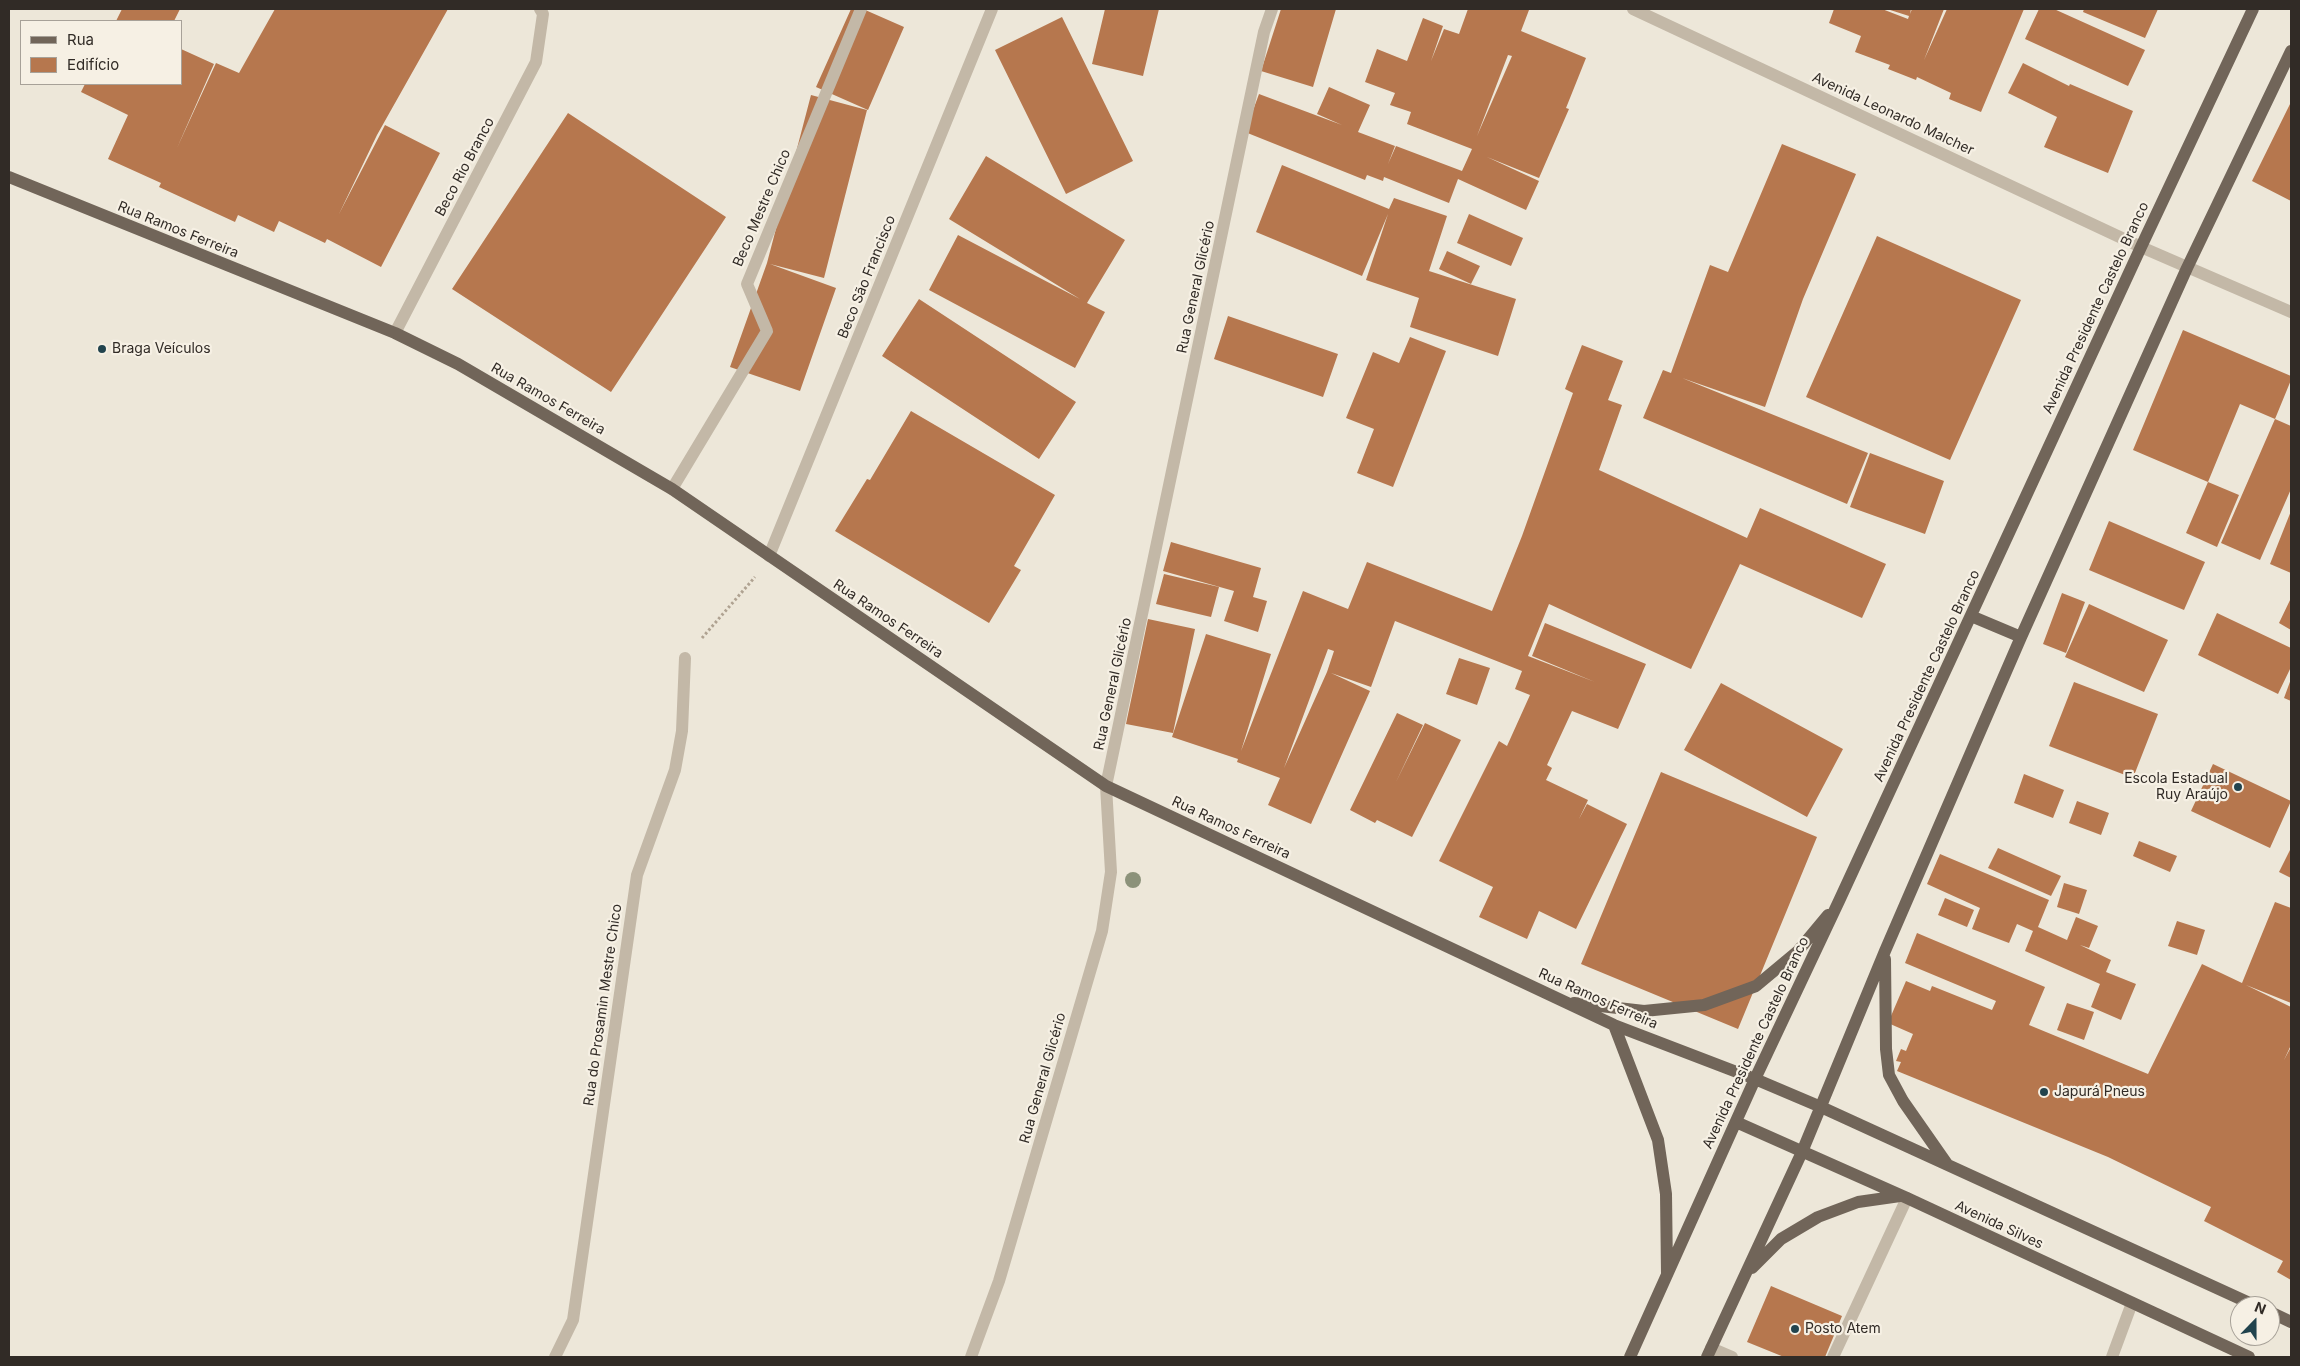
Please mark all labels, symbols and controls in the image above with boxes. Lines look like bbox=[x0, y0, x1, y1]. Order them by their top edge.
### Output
legend bbox=[20, 20, 182, 85]
text: Rua bbox=[67, 30, 94, 49]
text: Edifício bbox=[67, 55, 119, 74]
street label: Avenida Leonardo Malcher bbox=[1809, 69, 1977, 159]
street label: Beco Rio Branco bbox=[432, 115, 498, 219]
street label: Beco Mestre Chico bbox=[730, 147, 794, 269]
street label: Rua Ramos Ferreira bbox=[115, 198, 241, 262]
street label: Avenida Presidente Castelo Branco bbox=[2039, 199, 2153, 417]
street label: Beco São Francisco bbox=[835, 213, 899, 341]
street label: Rua General Glicério bbox=[1174, 219, 1218, 355]
place label: Braga Veículos bbox=[112, 341, 211, 357]
marker: Braga Veículos bbox=[96, 343, 108, 355]
street label: Rua Ramos Ferreira bbox=[488, 359, 608, 439]
street label: Avenida Presidente Castelo Branco bbox=[1870, 567, 1984, 785]
street label: Rua Ramos Ferreira bbox=[830, 576, 946, 662]
street label: Rua General Glicério bbox=[1091, 616, 1135, 752]
place label: Escola Estadual Ruy Araújo bbox=[2124, 771, 2228, 804]
marker: Escola Estadual Ruy Araújo bbox=[2232, 781, 2244, 793]
street label: Rua Ramos Ferreira bbox=[1169, 793, 1293, 863]
street label: Rua do Prosamin Mestre Chico bbox=[581, 903, 625, 1107]
street label: Avenida Presidente Castelo Branco bbox=[1699, 934, 1813, 1152]
street label: Rua Ramos Ferreira bbox=[1536, 965, 1660, 1033]
street label: Rua General Glicério bbox=[1016, 1011, 1070, 1145]
place label: Japurá Pneus bbox=[2054, 1084, 2145, 1100]
marker: Japurá Pneus bbox=[2038, 1086, 2050, 1098]
street label: Avenida Silves bbox=[1952, 1197, 2046, 1253]
north arrow bbox=[2230, 1296, 2280, 1346]
text: N bbox=[2252, 1298, 2269, 1317]
place label: Posto Atem bbox=[1805, 1321, 1881, 1337]
marker: Posto Atem bbox=[1789, 1323, 1801, 1335]

